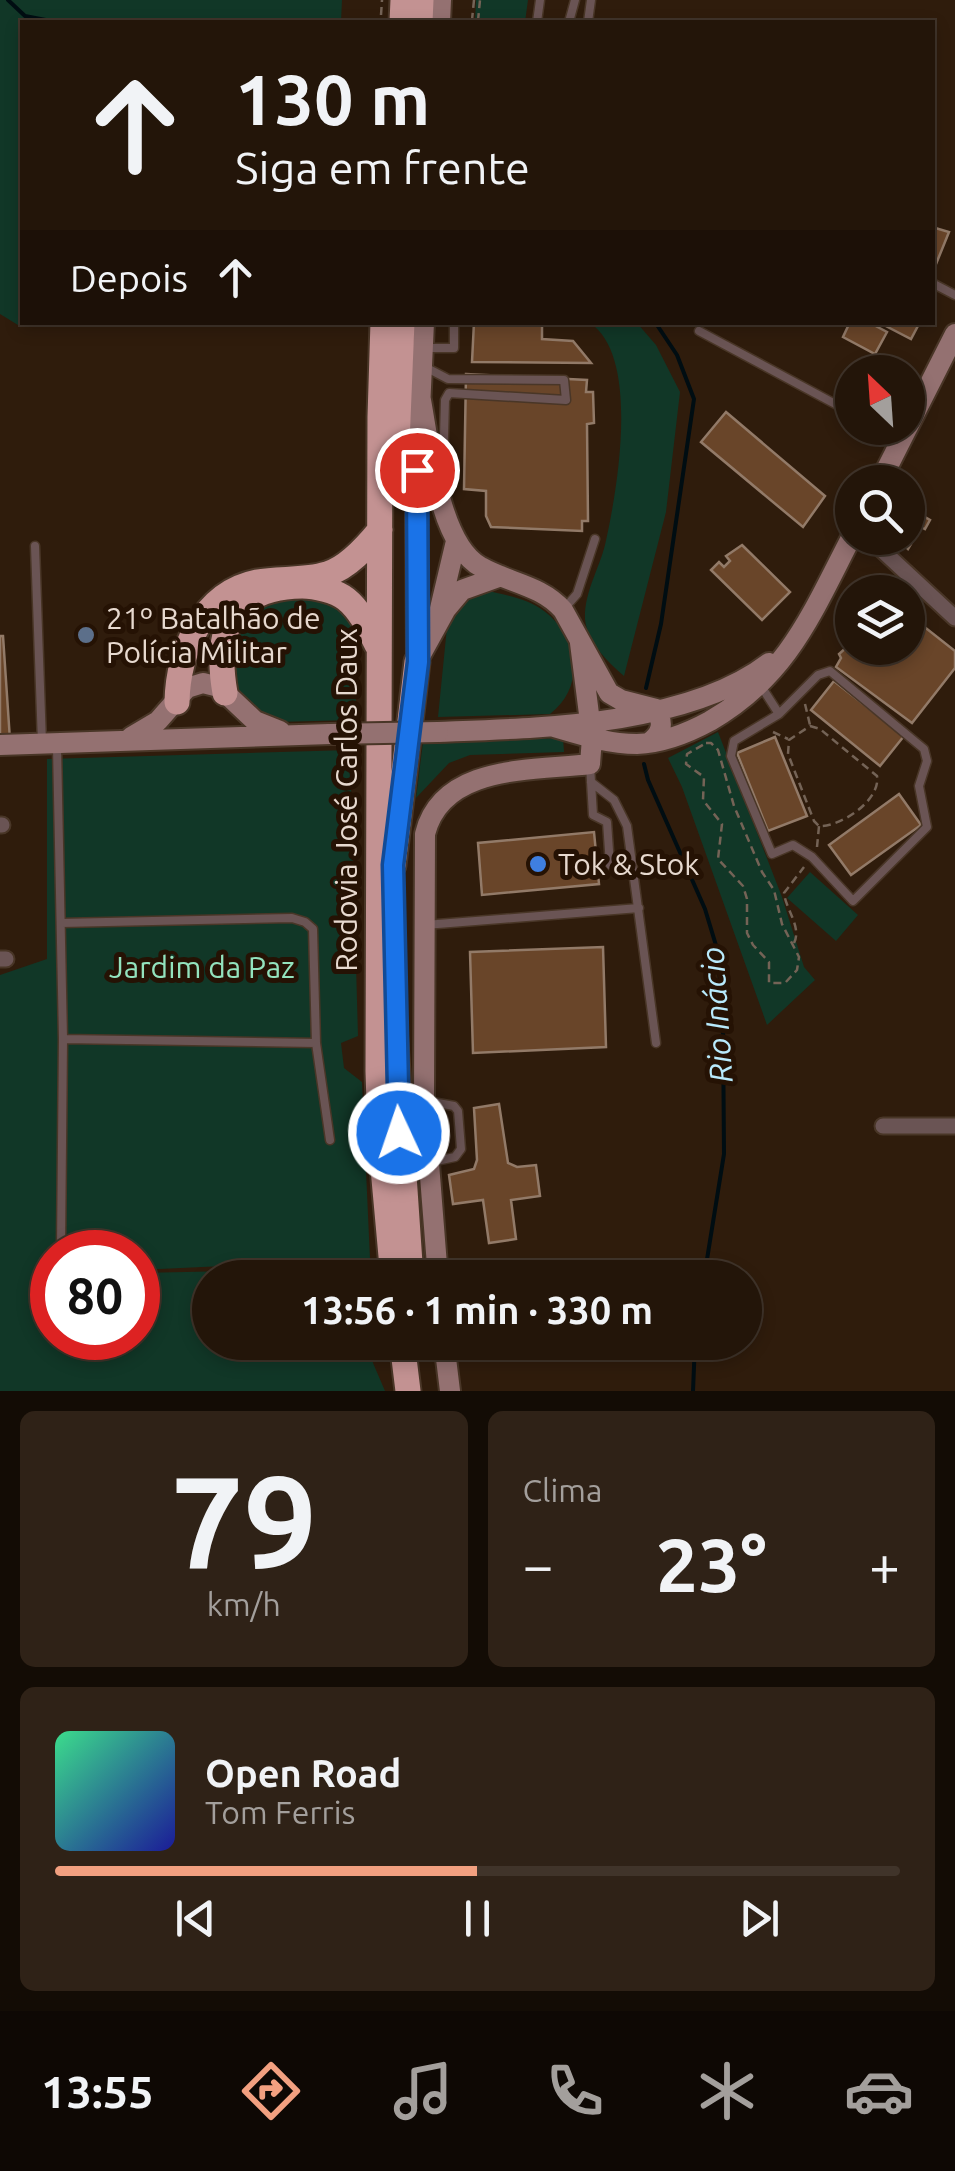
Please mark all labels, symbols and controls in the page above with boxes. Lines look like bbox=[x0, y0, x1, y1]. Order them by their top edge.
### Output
icon: ahead bbox=[70, 60, 200, 190]
text: 130 m bbox=[235, 60, 430, 138]
text: Siga em frente bbox=[235, 142, 530, 193]
icon: ahead bbox=[208, 250, 263, 305]
text: Depois bbox=[70, 257, 188, 299]
north arrow bbox=[835, 355, 925, 445]
map controls bbox=[835, 355, 925, 665]
pin bbox=[375, 428, 460, 513]
icon: arrive bbox=[390, 443, 445, 498]
button: search bbox=[835, 465, 925, 555]
button: layers bbox=[835, 575, 925, 665]
place label: 21º Batalhão de Polícia Militar bbox=[106, 601, 320, 669]
marker: 21º Batalhão de Polícia Militar bbox=[75, 624, 97, 646]
street label: Rodovia José Carlos Daux bbox=[329, 628, 363, 972]
place label: Tok & Stok bbox=[558, 847, 699, 881]
marker: Tok & Stok bbox=[527, 853, 549, 875]
water label: Rio Inácio bbox=[693, 946, 739, 1084]
park label: Jardim da Paz bbox=[109, 950, 295, 984]
position arrow bbox=[347, 1081, 451, 1185]
speed limit sign: 80 bbox=[30, 1230, 160, 1360]
text: 13:56 · 1 min · 330 m bbox=[301, 1289, 653, 1331]
text: 79 bbox=[170, 1448, 317, 1594]
text: Clima bbox=[523, 1472, 602, 1508]
text: 23° bbox=[656, 1522, 767, 1606]
text: − bbox=[523, 1534, 554, 1595]
text: + bbox=[869, 1534, 900, 1595]
text: km/h bbox=[207, 1586, 281, 1622]
text: Open Road bbox=[205, 1752, 401, 1794]
text: Tom Ferris bbox=[205, 1794, 355, 1830]
icon: previous bbox=[168, 1891, 223, 1946]
icon: pause bbox=[450, 1891, 505, 1946]
icon: next bbox=[732, 1891, 787, 1946]
icon: directions bbox=[236, 2056, 306, 2126]
icon: music bbox=[388, 2056, 458, 2126]
icon: phone bbox=[540, 2056, 610, 2126]
icon: climate bbox=[692, 2056, 762, 2126]
icon: car bbox=[844, 2056, 914, 2126]
text: 13:55 bbox=[41, 2066, 154, 2117]

